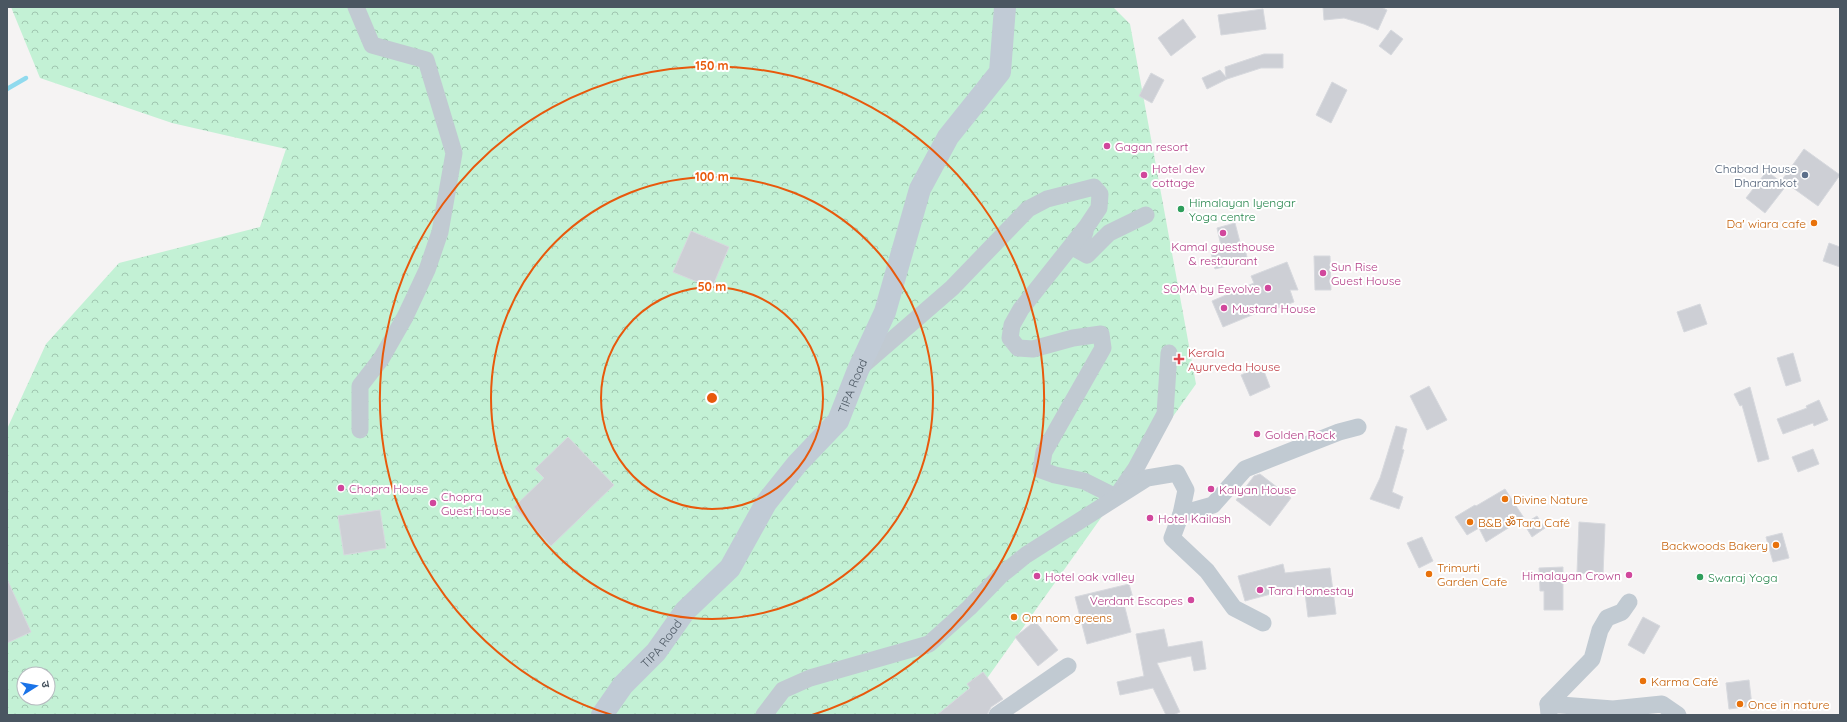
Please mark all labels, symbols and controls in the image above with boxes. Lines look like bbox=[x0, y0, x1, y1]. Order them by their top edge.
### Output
text: 150 m bbox=[695, 58, 729, 73]
place label: Gagan resort bbox=[1115, 139, 1188, 154]
marker: Gagan resort bbox=[1102, 141, 1112, 151]
place label: Hotel dev cottage bbox=[1152, 161, 1205, 190]
place label: Chabad House Dharamkot bbox=[1715, 161, 1797, 190]
text: 100 m bbox=[695, 169, 729, 184]
marker: Hotel dev cottage bbox=[1139, 170, 1149, 180]
marker: Chabad House Dharamkot bbox=[1800, 170, 1810, 180]
place label: Himalayan Iyengar Yoga centre bbox=[1189, 195, 1296, 224]
marker: Himalayan Iyengar Yoga centre bbox=[1176, 204, 1186, 214]
place label: Da' wiara cafe bbox=[1726, 216, 1806, 231]
marker: Da' wiara cafe bbox=[1809, 218, 1819, 228]
marker: Kamal guesthouse & restaurant bbox=[1218, 228, 1228, 238]
place label: Kamal guesthouse & restaurant bbox=[1171, 239, 1275, 268]
place label: Sun Rise Guest House bbox=[1331, 259, 1401, 288]
marker: Sun Rise Guest House bbox=[1318, 268, 1328, 278]
text: 50 m bbox=[698, 279, 726, 294]
place label: SOMA by Eevolve bbox=[1163, 281, 1260, 296]
marker: SOMA by Eevolve bbox=[1263, 283, 1273, 293]
place label: Mustard House bbox=[1232, 301, 1316, 316]
marker: Mustard House bbox=[1219, 303, 1229, 313]
place label: Kerala Ayurveda House bbox=[1188, 345, 1281, 374]
marker: Kerala Ayurveda House bbox=[1173, 353, 1185, 365]
street label: TIPA Road bbox=[834, 356, 870, 416]
centre of rings bbox=[705, 391, 719, 405]
place label: Golden Rock bbox=[1265, 427, 1335, 442]
marker: Golden Rock bbox=[1252, 429, 1262, 439]
place label: Chopra House bbox=[349, 481, 429, 496]
place label: Kalyan House bbox=[1219, 482, 1297, 497]
marker: Chopra House bbox=[336, 483, 346, 493]
marker: Kalyan House bbox=[1206, 484, 1216, 494]
place label: Chopra Guest House bbox=[441, 489, 511, 518]
place label: Divine Nature bbox=[1513, 492, 1588, 507]
marker: Divine Nature bbox=[1500, 494, 1510, 504]
marker: Chopra Guest House bbox=[428, 498, 438, 508]
place label: Hotel Kailash bbox=[1158, 511, 1231, 526]
marker: Hotel Kailash bbox=[1145, 513, 1155, 523]
place label: B&B ॐTara Café bbox=[1478, 515, 1570, 530]
marker: B&B ॐTara Café bbox=[1465, 517, 1475, 527]
place label: Backwoods Bakery bbox=[1661, 538, 1768, 553]
marker: Backwoods Bakery bbox=[1771, 540, 1781, 550]
place label: Trimurti Garden Cafe bbox=[1437, 560, 1507, 589]
place label: Himalayan Crown bbox=[1522, 568, 1621, 583]
place label: Hotel oak valley bbox=[1045, 569, 1134, 584]
marker: Trimurti Garden Cafe bbox=[1424, 569, 1434, 579]
marker: Himalayan Crown bbox=[1624, 570, 1634, 580]
place label: Swaraj Yoga bbox=[1708, 570, 1778, 585]
marker: Hotel oak valley bbox=[1032, 571, 1042, 581]
marker: Swaraj Yoga bbox=[1695, 572, 1705, 582]
place label: Tara Homestay bbox=[1268, 583, 1354, 598]
marker: Tara Homestay bbox=[1255, 585, 1265, 595]
place label: Verdant Escapes bbox=[1090, 593, 1183, 608]
marker: Verdant Escapes bbox=[1186, 595, 1196, 605]
place label: Om nom greens bbox=[1022, 610, 1112, 625]
marker: Om nom greens bbox=[1009, 612, 1019, 622]
street label: TIPA Road bbox=[637, 616, 684, 671]
north arrow bbox=[16, 666, 56, 706]
place label: Karma Café bbox=[1651, 674, 1718, 689]
marker: Karma Café bbox=[1638, 676, 1648, 686]
text: उ bbox=[38, 680, 53, 689]
place label: Once in nature bbox=[1748, 697, 1830, 712]
marker: Once in nature bbox=[1735, 699, 1745, 709]

